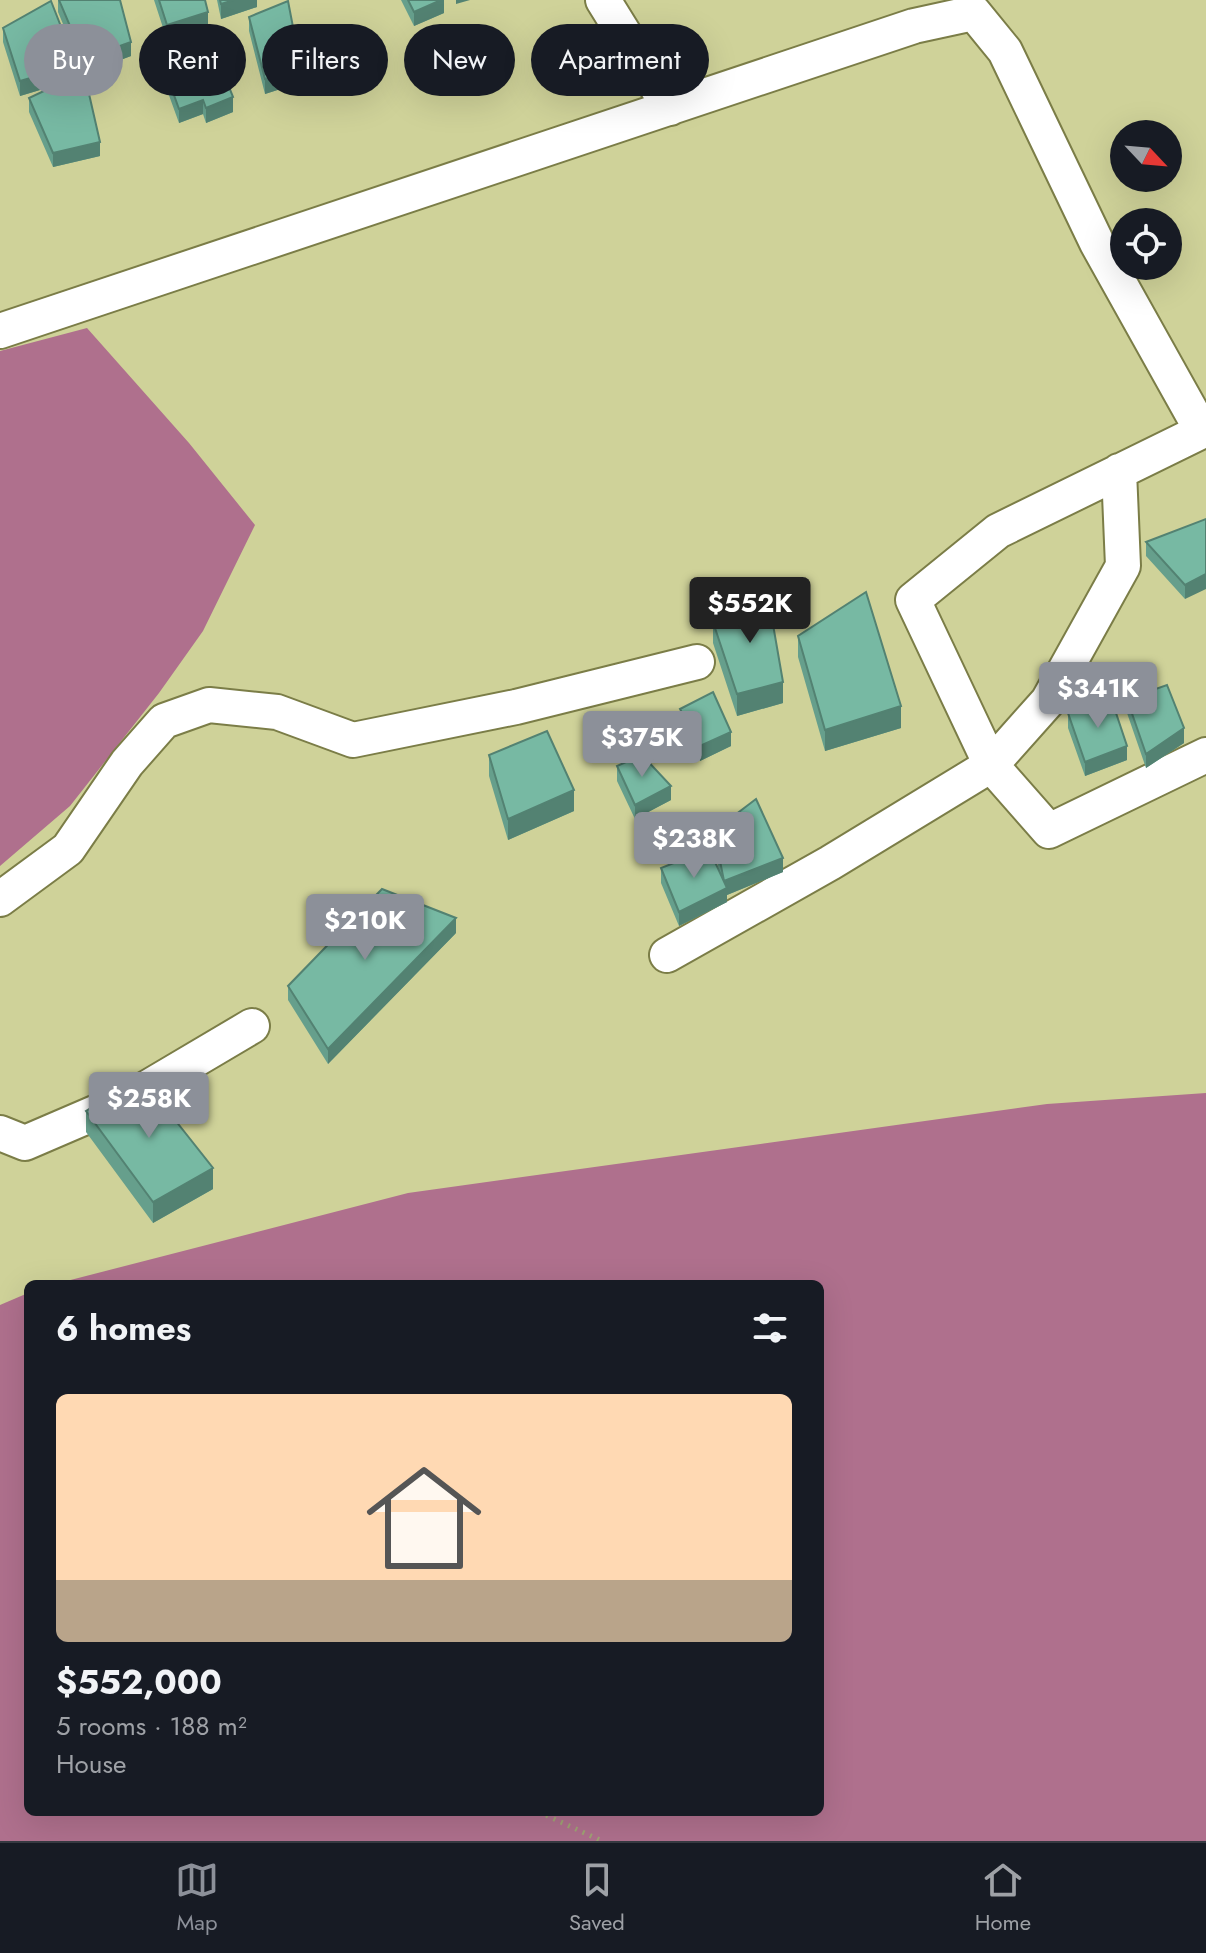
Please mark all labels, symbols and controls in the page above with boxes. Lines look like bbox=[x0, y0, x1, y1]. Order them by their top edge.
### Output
chip: Buy bbox=[24, 24, 123, 96]
chip: Rent bbox=[139, 24, 246, 96]
chip: Filters bbox=[262, 24, 388, 96]
chip: New bbox=[404, 24, 515, 96]
chip: Apartment bbox=[531, 24, 709, 96]
north arrow bbox=[1110, 120, 1182, 192]
map controls bbox=[1110, 120, 1182, 280]
button: locate bbox=[1110, 208, 1182, 280]
pin: $552K bbox=[694, 577, 806, 645]
text: $552K bbox=[708, 584, 792, 622]
pin: $341K bbox=[1042, 662, 1154, 730]
text: $341K bbox=[1057, 669, 1139, 707]
pin: $375K bbox=[586, 711, 698, 779]
text: $375K bbox=[601, 718, 683, 756]
pin: $238K bbox=[638, 812, 750, 880]
text: $238K bbox=[652, 819, 736, 857]
pin: $210K bbox=[309, 894, 421, 962]
text: $210K bbox=[324, 901, 406, 939]
pin: $258K bbox=[93, 1072, 205, 1140]
text: $258K bbox=[107, 1079, 191, 1117]
text: 6 homes bbox=[56, 1304, 191, 1353]
icon: filters bbox=[748, 1306, 792, 1350]
icon: home bbox=[352, 1446, 496, 1590]
text: $552,000 bbox=[56, 1658, 222, 1707]
text: 5 rooms · 188 m² bbox=[56, 1707, 247, 1745]
text: House bbox=[56, 1745, 126, 1783]
tab: Map bbox=[175, 1858, 219, 1938]
tab: Saved bbox=[569, 1858, 625, 1938]
tab: Home bbox=[975, 1858, 1031, 1938]

